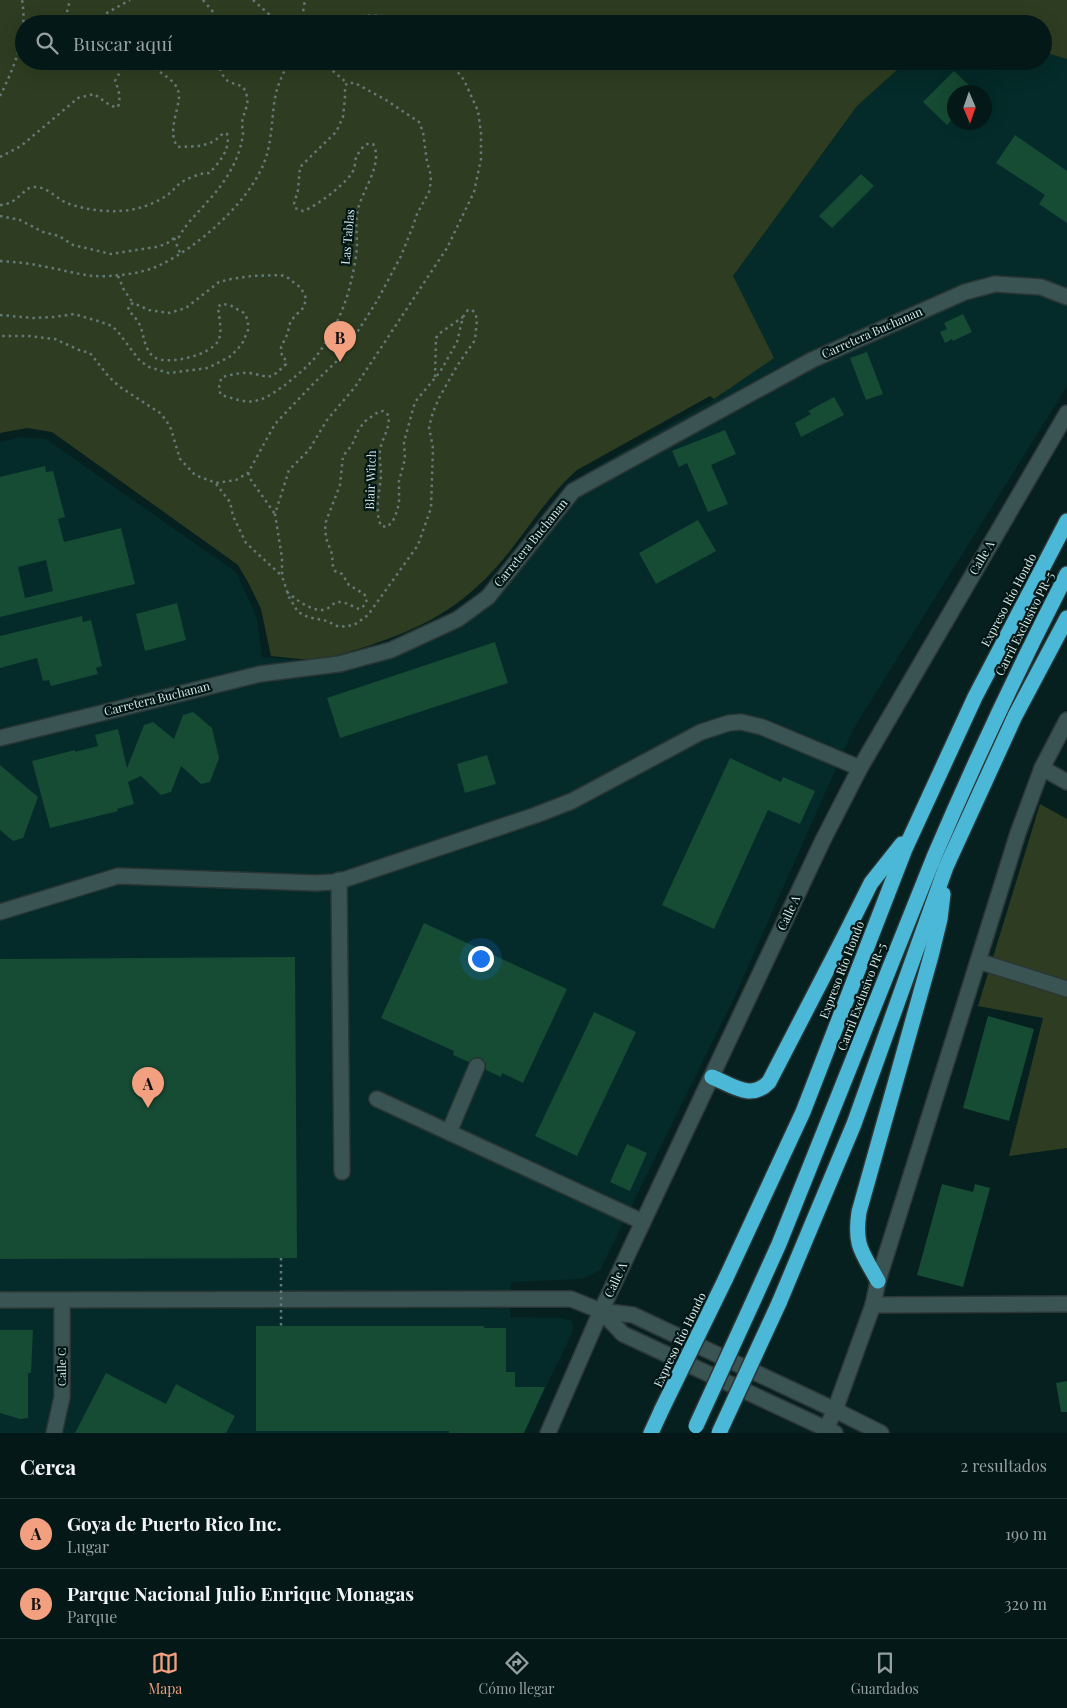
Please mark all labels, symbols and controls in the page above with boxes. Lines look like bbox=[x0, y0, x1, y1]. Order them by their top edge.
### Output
search box bbox=[15, 15, 1052, 70]
icon: search bbox=[33, 29, 61, 57]
text: Buscar aquí bbox=[73, 30, 173, 56]
north arrow bbox=[947, 85, 992, 130]
street label: Las Tablas bbox=[337, 208, 357, 265]
street label: Carretera Buchanan bbox=[819, 303, 925, 362]
pin: B bbox=[324, 321, 356, 362]
street label: Blair Witch bbox=[361, 450, 379, 510]
street label: Carretera Buchanan bbox=[490, 495, 571, 590]
street label: Calle A bbox=[965, 537, 998, 578]
street label: Expreso Río Hondo bbox=[977, 550, 1040, 649]
street label: Carril Exclusivo PR-5 bbox=[991, 569, 1057, 678]
street label: Carretera Buchanan bbox=[102, 677, 211, 719]
street label: Calle A bbox=[773, 892, 803, 933]
street label: Expreso Río Hondo bbox=[815, 918, 867, 1021]
street label: Carril Exclusivo PR-5 bbox=[833, 940, 889, 1053]
your location bbox=[468, 946, 494, 972]
pin: A bbox=[132, 1067, 164, 1108]
street label: Calle A bbox=[600, 1259, 630, 1300]
street label: Expreso Río Hondo bbox=[649, 1289, 709, 1390]
street label: Calle C bbox=[53, 1348, 69, 1386]
text: Cerca bbox=[20, 1452, 76, 1480]
text: 2 resultados bbox=[961, 1455, 1047, 1476]
text: Goya de Puerto Rico Inc. bbox=[67, 1510, 282, 1536]
text: A bbox=[31, 1523, 41, 1544]
text: 190 m bbox=[1005, 1523, 1047, 1544]
text: Lugar bbox=[67, 1536, 109, 1557]
text: Parque Nacional Julio Enrique Monagas bbox=[67, 1580, 414, 1606]
text: B bbox=[31, 1593, 41, 1614]
text: 320 m bbox=[1004, 1593, 1047, 1614]
text: Parque bbox=[67, 1606, 117, 1627]
tab: Mapa bbox=[148, 1649, 182, 1698]
tab: Cómo llegar bbox=[479, 1649, 554, 1698]
tab: Guardados bbox=[851, 1649, 919, 1698]

